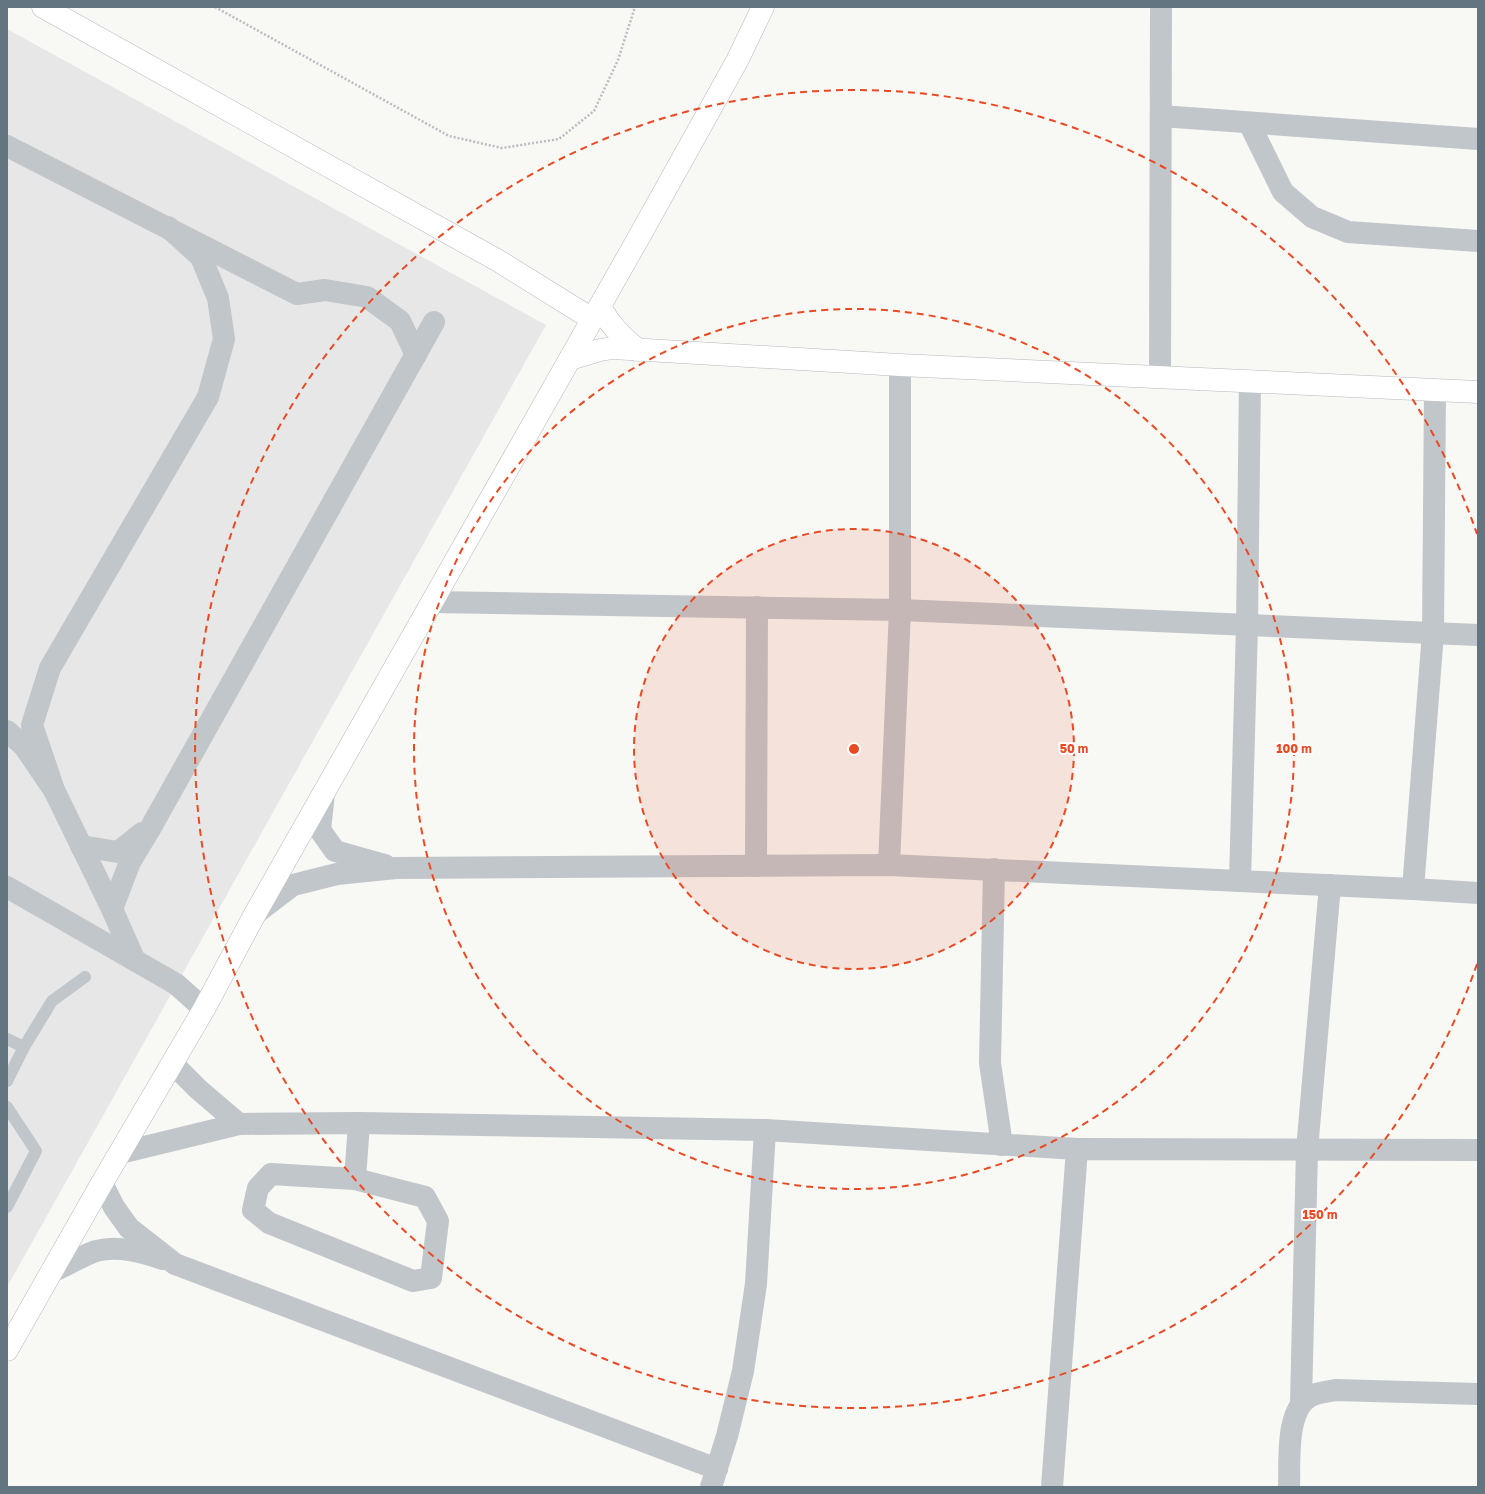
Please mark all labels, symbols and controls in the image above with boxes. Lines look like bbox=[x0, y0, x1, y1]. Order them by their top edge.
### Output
text: 50 m bbox=[1060, 741, 1088, 756]
text: 100 m bbox=[1276, 741, 1312, 756]
centre of rings bbox=[847, 742, 861, 756]
text: 150 m bbox=[1303, 1207, 1337, 1222]

